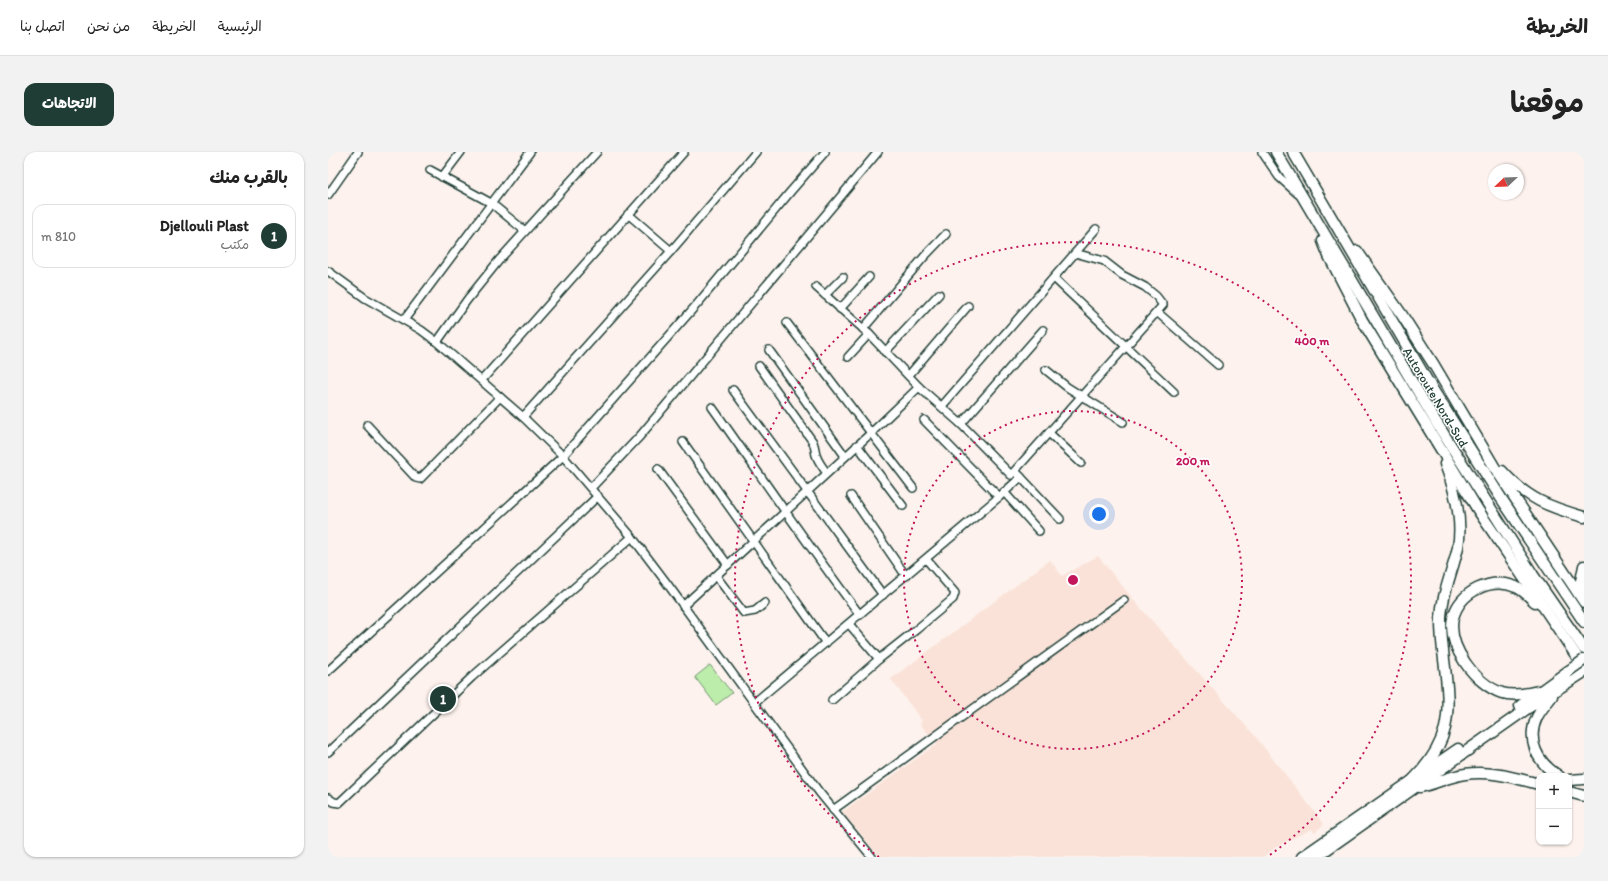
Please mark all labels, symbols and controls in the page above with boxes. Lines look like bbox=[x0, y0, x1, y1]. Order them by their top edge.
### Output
text: الخريطة bbox=[1526, 15, 1588, 38]
text: اتصل بنا bbox=[20, 18, 65, 35]
text: من نحن bbox=[87, 18, 130, 35]
text: الخريطة bbox=[152, 18, 196, 35]
text: الرئيسية bbox=[218, 18, 262, 35]
button: الاتجاهات bbox=[24, 83, 114, 126]
text: موقعنا bbox=[1510, 85, 1584, 119]
north arrow bbox=[1488, 164, 1524, 200]
text: بالقرب منك bbox=[210, 167, 288, 187]
text: Djellouli Plast bbox=[160, 217, 249, 235]
text: 810 m bbox=[41, 229, 76, 244]
text: 1 bbox=[271, 229, 277, 244]
text: مكتب bbox=[221, 237, 249, 252]
text: 400 m bbox=[1295, 334, 1330, 348]
street label: Autoroute Nord-Sud bbox=[1400, 345, 1471, 450]
text: 200 m bbox=[1176, 454, 1211, 468]
your location bbox=[1089, 504, 1109, 524]
centre of rings bbox=[1066, 573, 1080, 587]
pin: 1 bbox=[430, 684, 456, 714]
map controls bbox=[1536, 773, 1572, 845]
button: + bbox=[1536, 773, 1572, 809]
button: − bbox=[1536, 809, 1572, 845]

